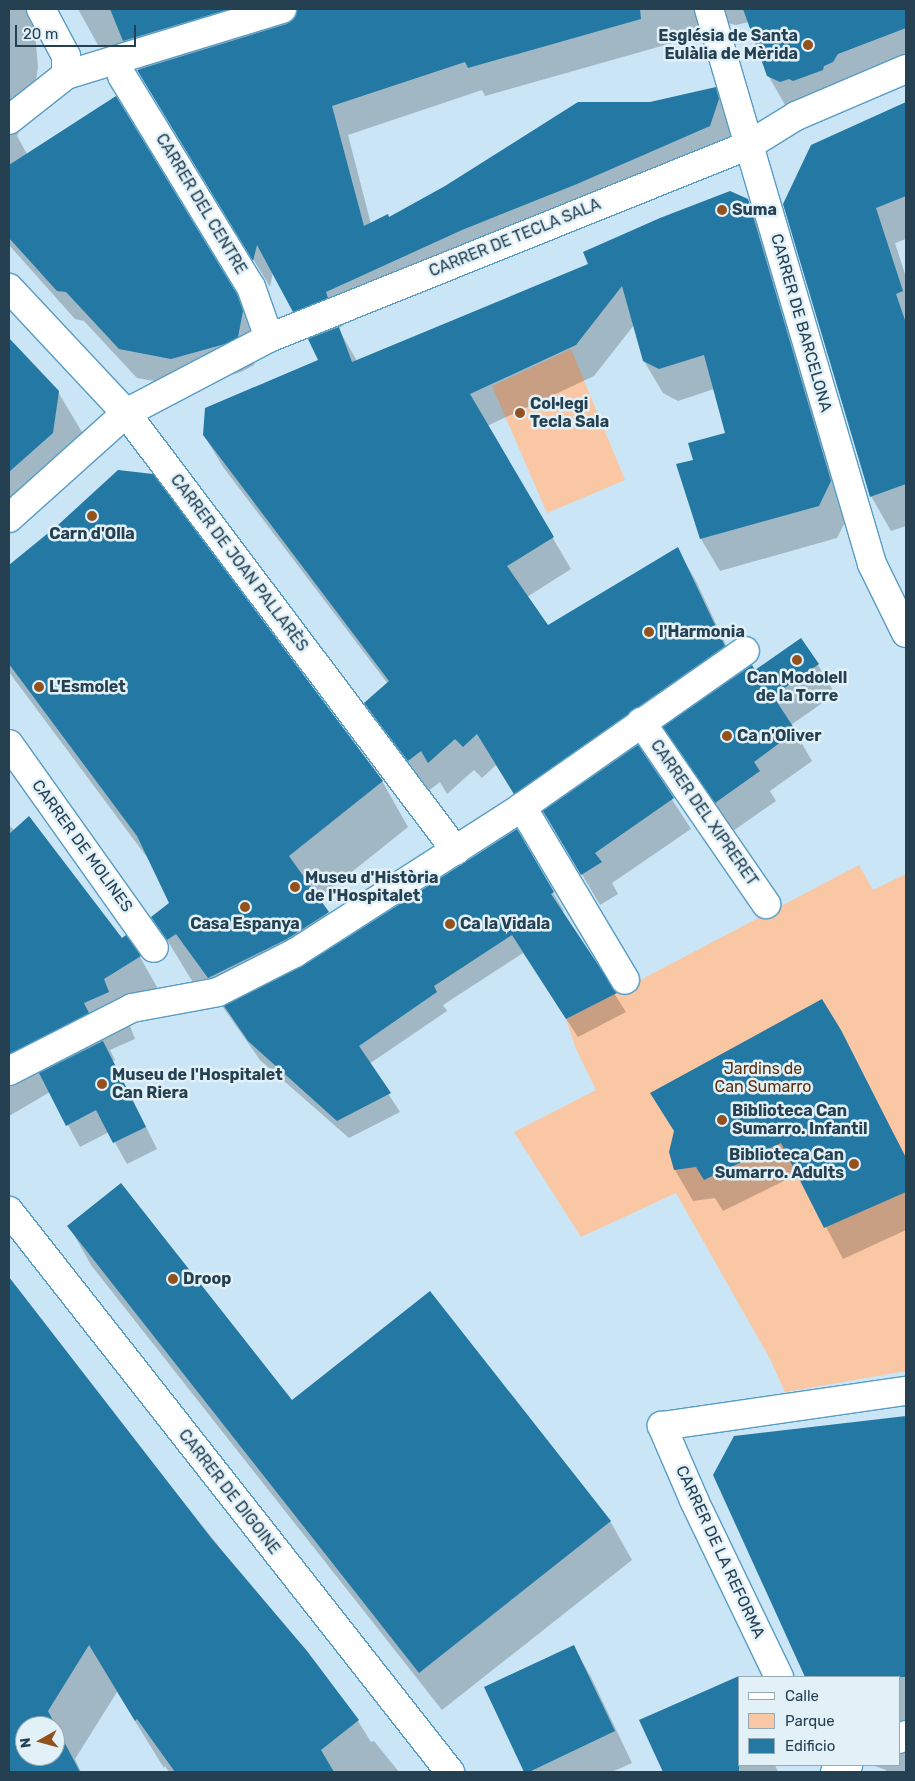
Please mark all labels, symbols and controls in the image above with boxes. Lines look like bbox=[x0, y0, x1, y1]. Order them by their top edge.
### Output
scale bar bbox=[18, 15, 139, 47]
text: 20 m bbox=[23, 25, 58, 43]
place label: Església de Santa Eulàlia de Mèrida bbox=[658, 26, 798, 64]
marker: Església de Santa Eulàlia de Mèrida bbox=[802, 39, 814, 51]
street label: CARRER DEL CENTRE bbox=[151, 130, 251, 278]
street label: CARRER DE TECLA SALA bbox=[426, 195, 604, 281]
place label: Suma bbox=[732, 200, 777, 220]
marker: Suma bbox=[716, 204, 728, 216]
street label: CARRER DE BARCELONA bbox=[766, 232, 836, 414]
place label: Col·legi Tecla Sala bbox=[530, 394, 609, 432]
marker: Col·legi Tecla Sala bbox=[514, 407, 526, 419]
street label: CARRER DE JOAN PALLARÈS bbox=[166, 471, 312, 655]
marker: Carn d'Olla bbox=[86, 510, 98, 522]
place label: Carn d'Olla bbox=[49, 524, 135, 544]
place label: l'Harmonia bbox=[659, 622, 745, 642]
marker: l'Harmonia bbox=[643, 626, 655, 638]
marker: Can Modolell de la Torre bbox=[791, 654, 803, 666]
place label: Can Modolell de la Torre bbox=[747, 668, 847, 706]
place label: L'Esmolet bbox=[49, 677, 126, 697]
marker: L'Esmolet bbox=[33, 681, 45, 693]
place label: Ca n'Oliver bbox=[737, 726, 821, 746]
marker: Ca n'Oliver bbox=[721, 730, 733, 742]
street label: CARRER DEL XIPRERET bbox=[646, 736, 762, 890]
street label: CARRER DE MOLINES bbox=[28, 776, 136, 916]
place label: Museu d'Història de l'Hospitalet bbox=[305, 868, 438, 906]
marker: Museu d'Història de l'Hospitalet bbox=[289, 881, 301, 893]
marker: Casa Espanya bbox=[239, 901, 251, 913]
place label: Casa Espanya bbox=[190, 914, 300, 934]
place label: Ca la Vidala bbox=[460, 914, 551, 934]
marker: Ca la Vidala bbox=[444, 918, 456, 930]
park label: Jardins de Can Sumarro bbox=[715, 1059, 811, 1097]
place label: Museu de l'Hospitalet Can Riera bbox=[112, 1065, 283, 1103]
marker: Museu de l'Hospitalet Can Riera bbox=[96, 1078, 108, 1090]
place label: Biblioteca Can Sumarro. Infantil bbox=[732, 1101, 868, 1139]
marker: Biblioteca Can Sumarro. Infantil bbox=[716, 1114, 728, 1126]
place label: Biblioteca Can Sumarro. Adults bbox=[714, 1145, 844, 1183]
marker: Biblioteca Can Sumarro. Adults bbox=[848, 1158, 860, 1170]
place label: Droop bbox=[183, 1269, 231, 1289]
marker: Droop bbox=[167, 1273, 179, 1285]
street label: CARRER DE DIGOINE bbox=[174, 1426, 284, 1558]
street label: CARRER DE LA REFORMA bbox=[671, 1462, 769, 1642]
legend bbox=[738, 1676, 900, 1766]
text: Calle bbox=[785, 1687, 819, 1705]
text: Parque bbox=[785, 1712, 835, 1730]
north arrow bbox=[15, 1716, 65, 1766]
text: N bbox=[17, 1737, 35, 1749]
text: Edificio bbox=[785, 1737, 835, 1755]

